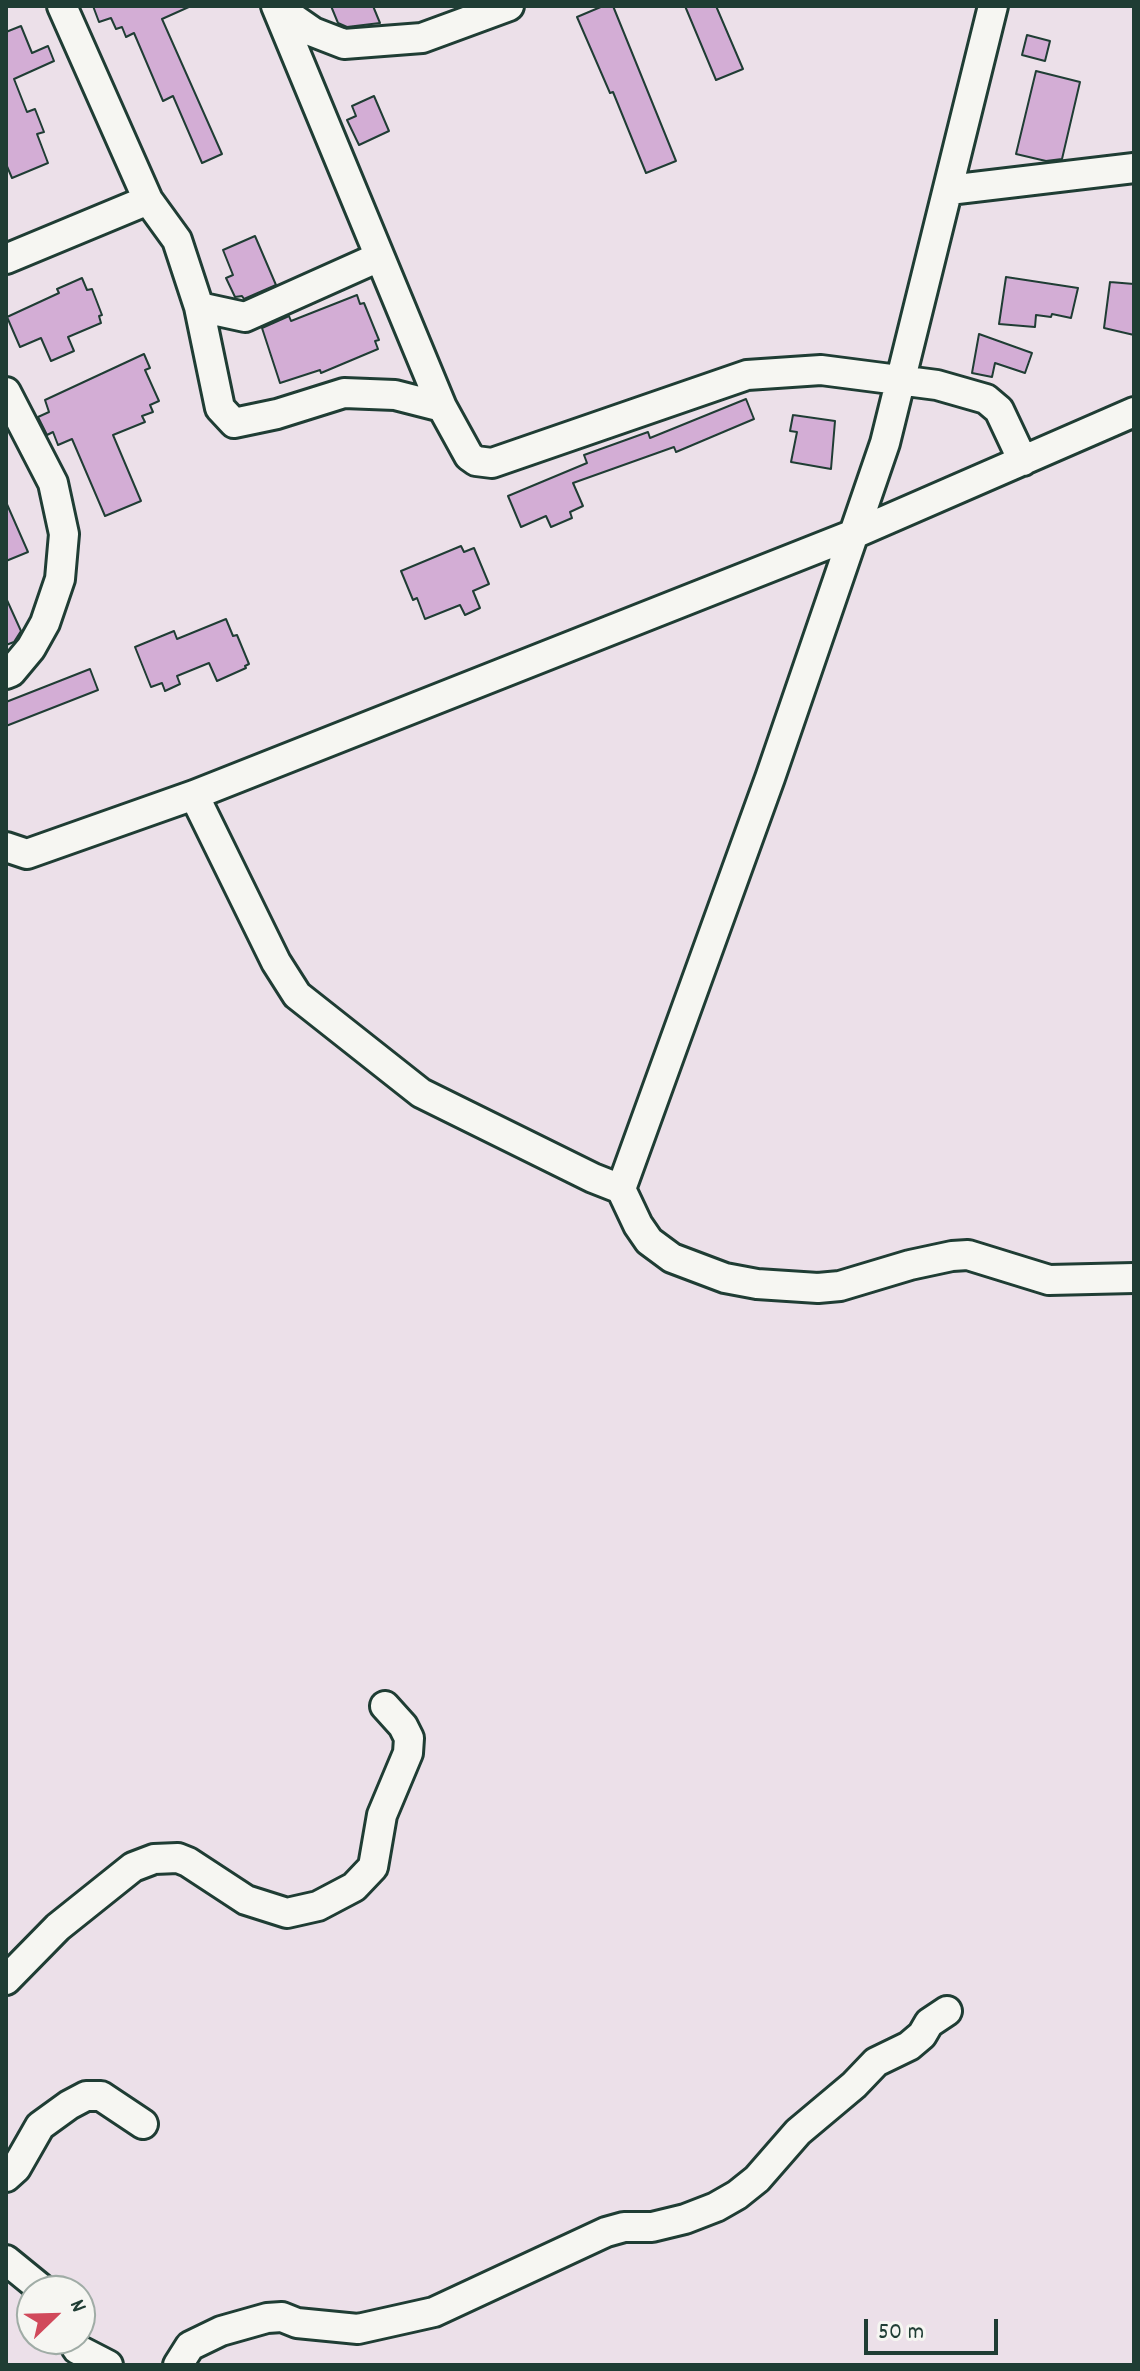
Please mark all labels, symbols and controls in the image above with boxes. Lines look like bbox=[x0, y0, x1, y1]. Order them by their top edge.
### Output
north arrow bbox=[16, 2275, 96, 2355]
text: N bbox=[60, 2295, 93, 2317]
scale bar bbox=[868, 2303, 1002, 2353]
text: 50 m bbox=[878, 2316, 924, 2350]

